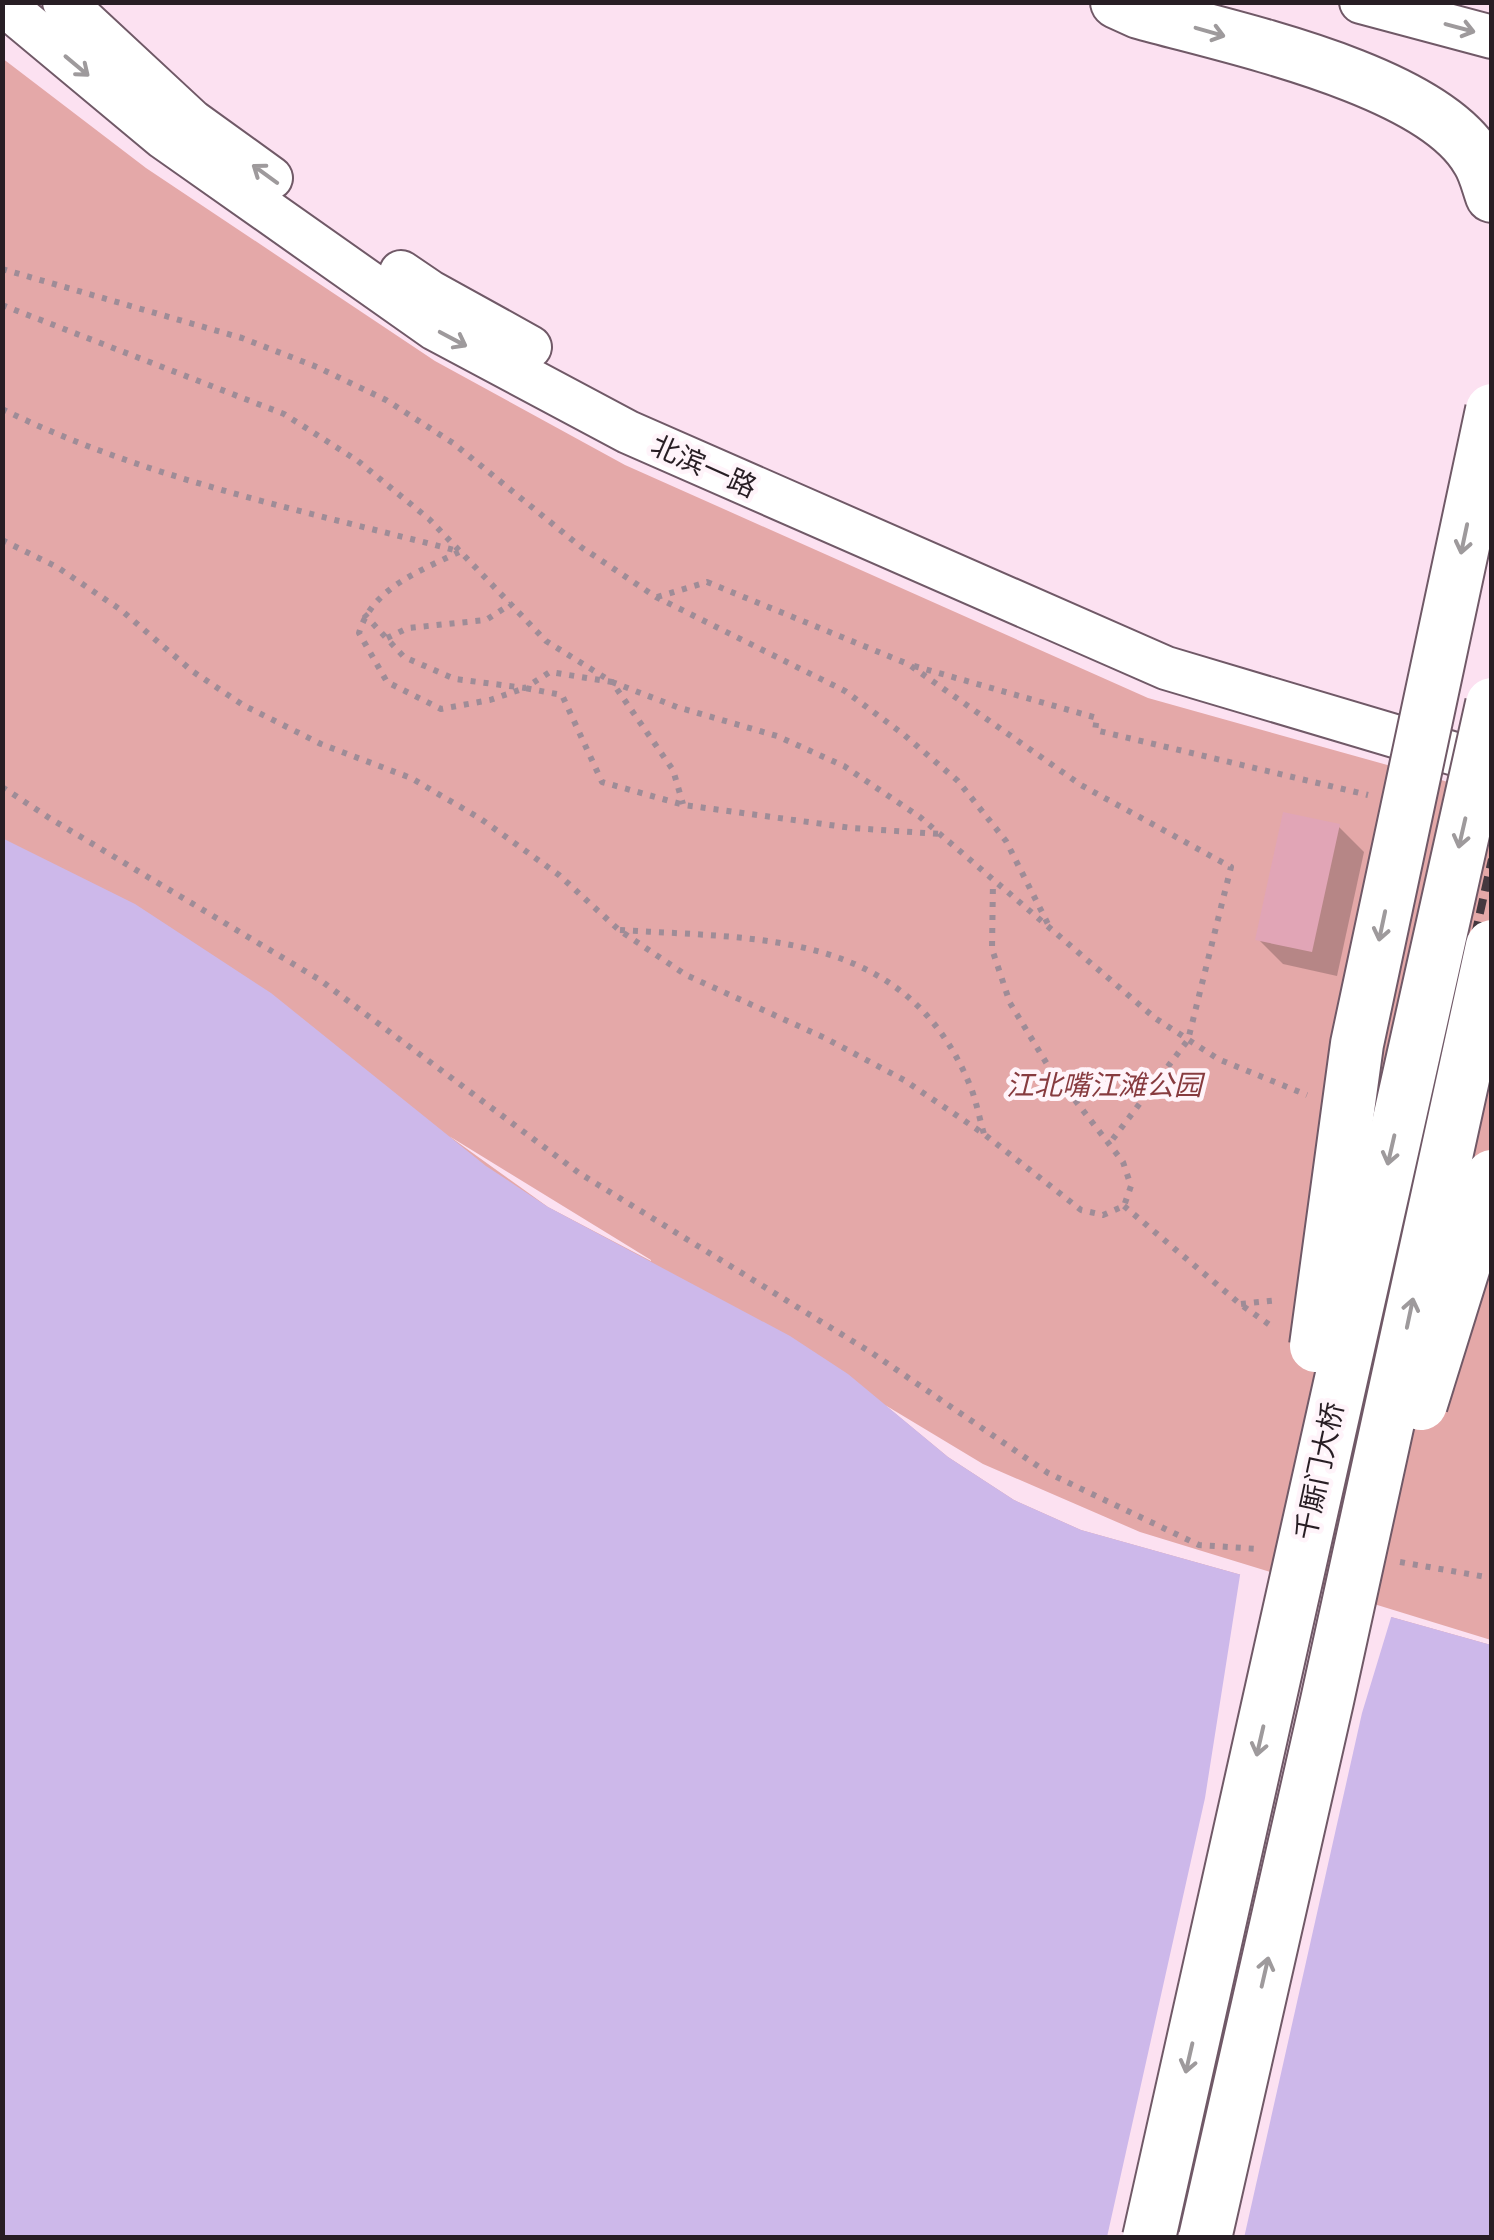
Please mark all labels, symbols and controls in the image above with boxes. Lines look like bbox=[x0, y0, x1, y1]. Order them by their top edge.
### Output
one-way arrow bbox=[1444, 20, 1475, 39]
one-way arrow bbox=[1194, 24, 1225, 42]
one-way arrow bbox=[64, 55, 90, 77]
one-way arrow bbox=[252, 163, 279, 184]
one-way arrow bbox=[438, 330, 468, 349]
street label: 北滨一路 bbox=[646, 429, 762, 504]
one-way arrow bbox=[1453, 522, 1472, 554]
one-way arrow bbox=[1452, 816, 1470, 848]
one-way arrow bbox=[1371, 909, 1390, 941]
park label: 江北嘴江滩公园 bbox=[1006, 1069, 1206, 1102]
one-way arrow bbox=[1381, 1133, 1399, 1165]
one-way arrow bbox=[1402, 1297, 1421, 1329]
street label: 千厮门大桥 bbox=[1289, 1399, 1350, 1543]
one-way arrow bbox=[1249, 1724, 1268, 1756]
one-way arrow bbox=[1257, 1957, 1275, 1989]
one-way arrow bbox=[1179, 2041, 1197, 2073]

